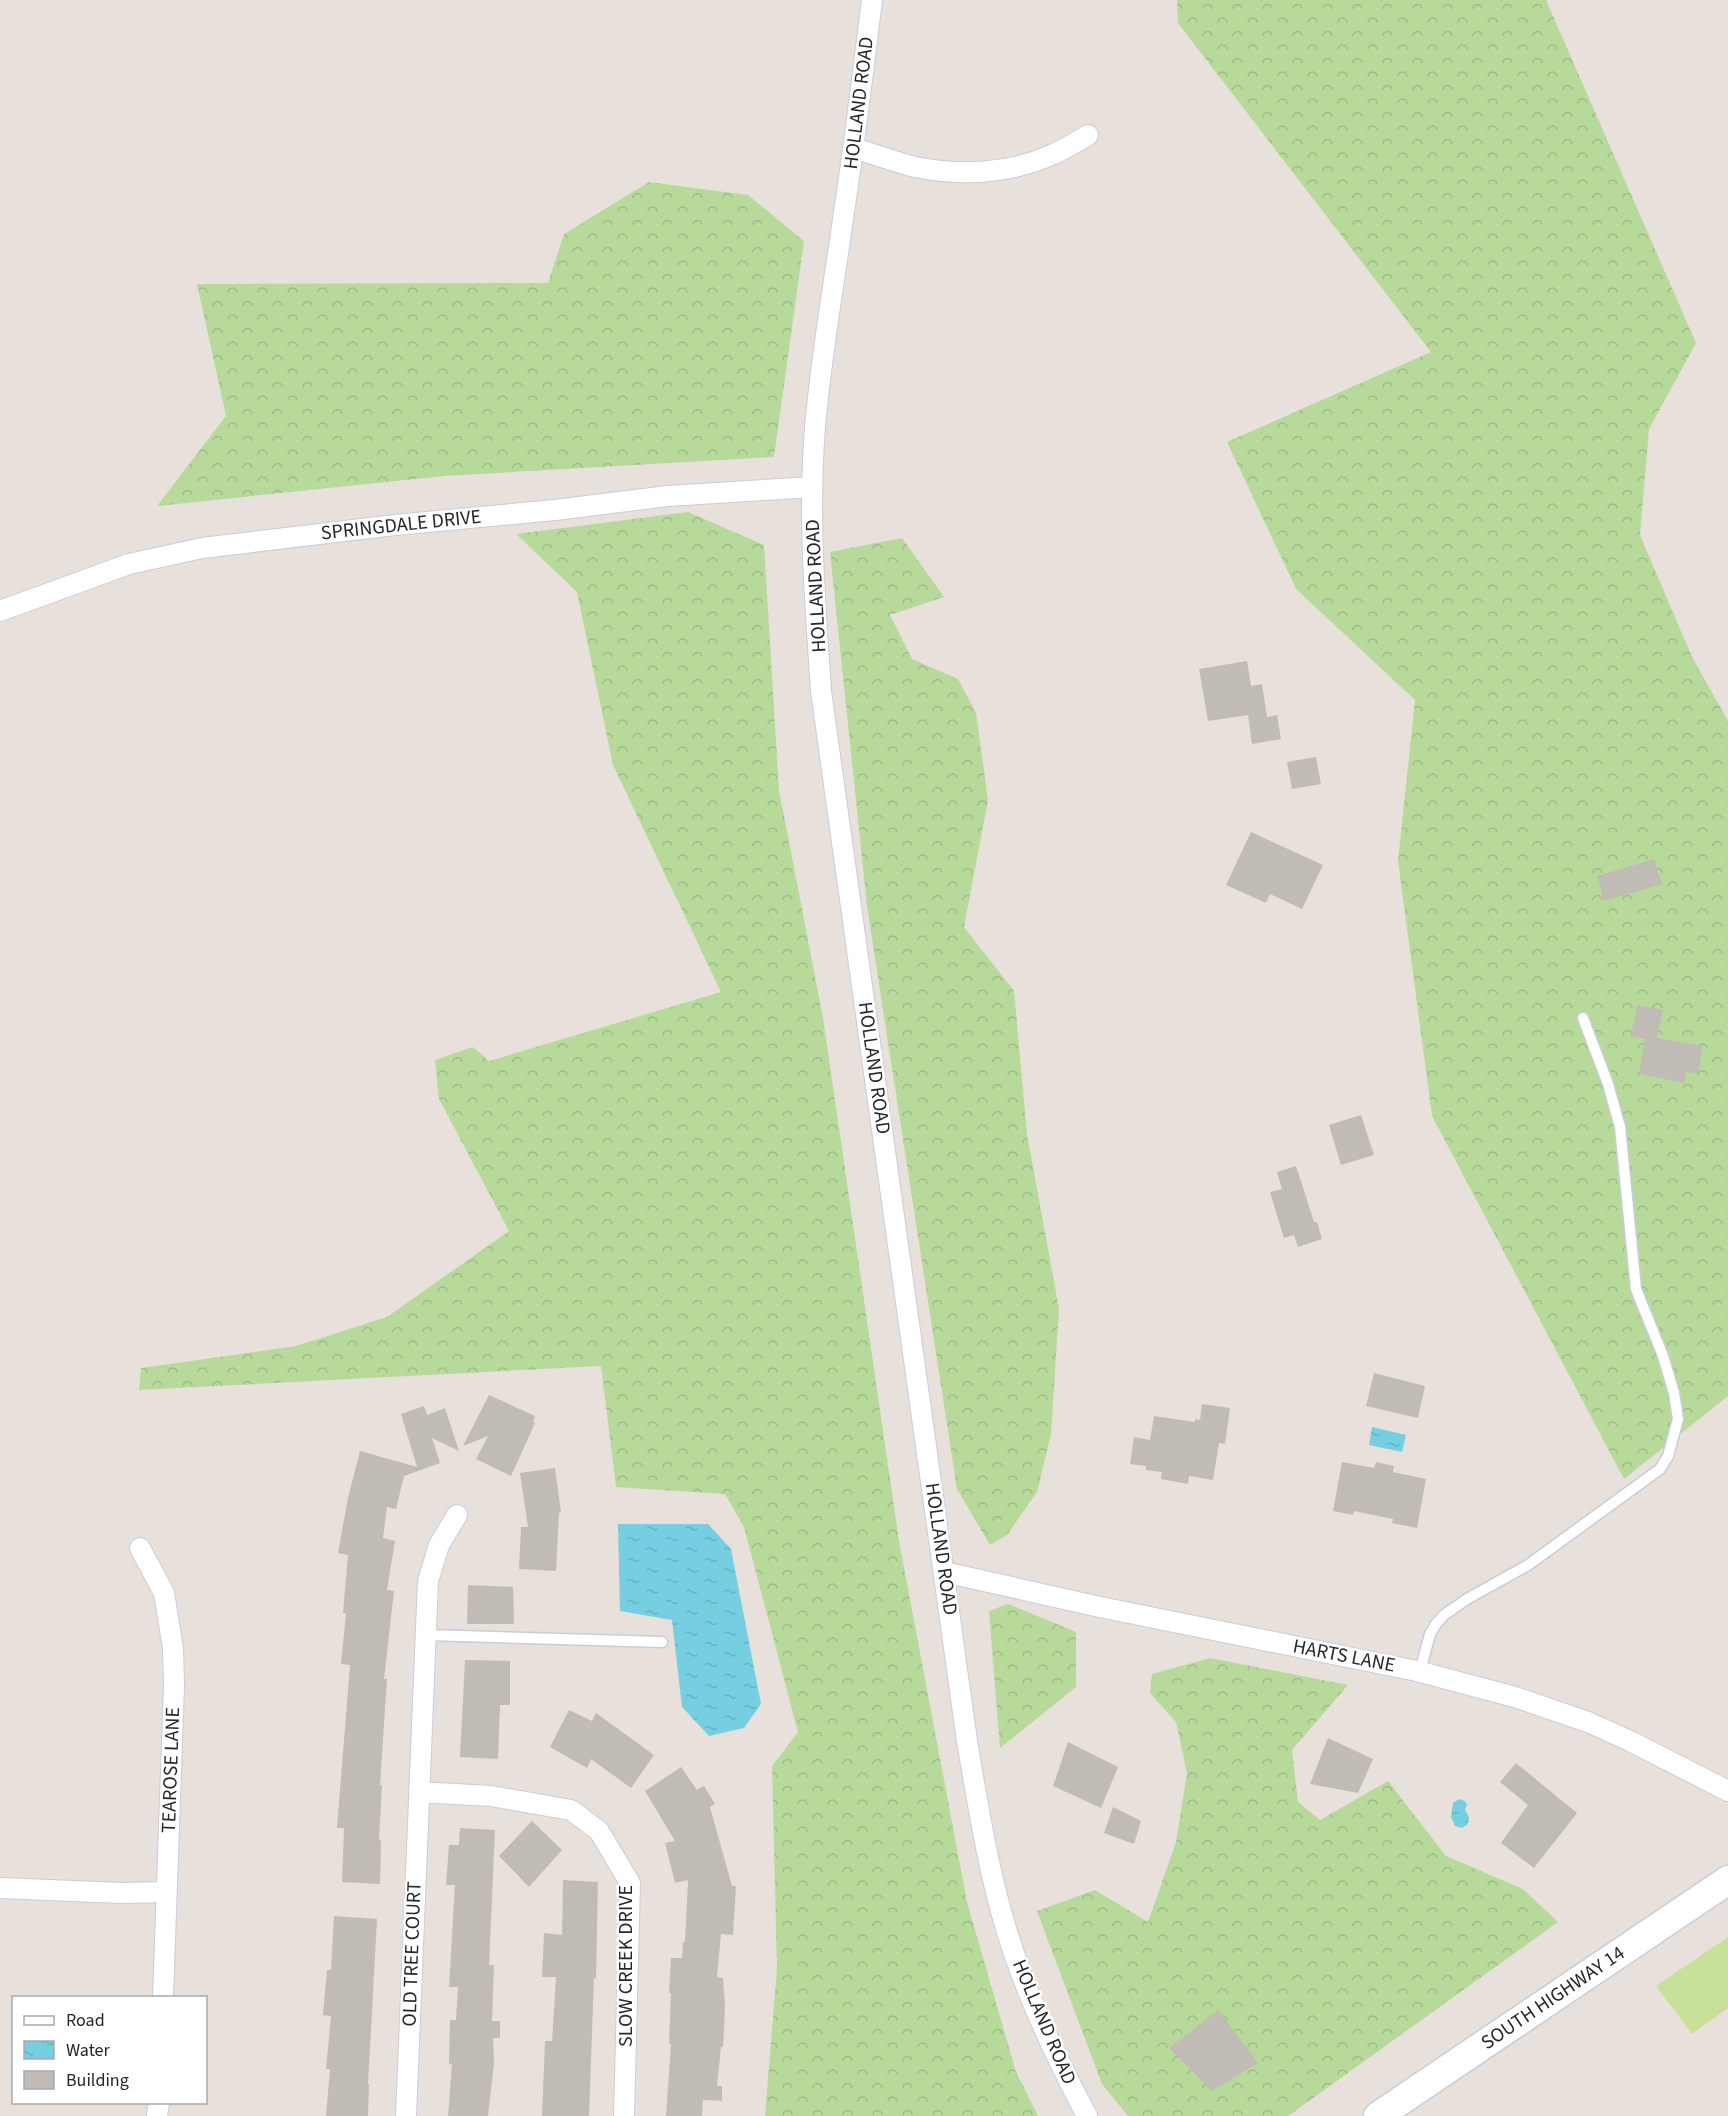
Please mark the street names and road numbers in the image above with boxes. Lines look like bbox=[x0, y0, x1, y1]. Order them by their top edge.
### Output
street label: HOLLAND ROAD bbox=[837, 35, 881, 171]
street label: SPRINGDALE DRIVE bbox=[320, 503, 482, 547]
street label: HOLLAND ROAD bbox=[799, 519, 833, 653]
street label: HOLLAND ROAD bbox=[851, 1000, 897, 1136]
street label: HOLLAND ROAD bbox=[918, 1481, 964, 1617]
street label: HARTS LANE bbox=[1290, 1632, 1398, 1680]
street label: TEAROSE LANE bbox=[155, 1706, 187, 1834]
street label: OLD TREE COURT bbox=[395, 1881, 429, 2027]
street label: SLOW CREEK DRIVE bbox=[612, 1885, 640, 2047]
street label: SOUTH HIGHWAY 14 bbox=[1476, 1939, 1631, 2057]
street label: HOLLAND ROAD bbox=[1005, 1955, 1083, 2089]

